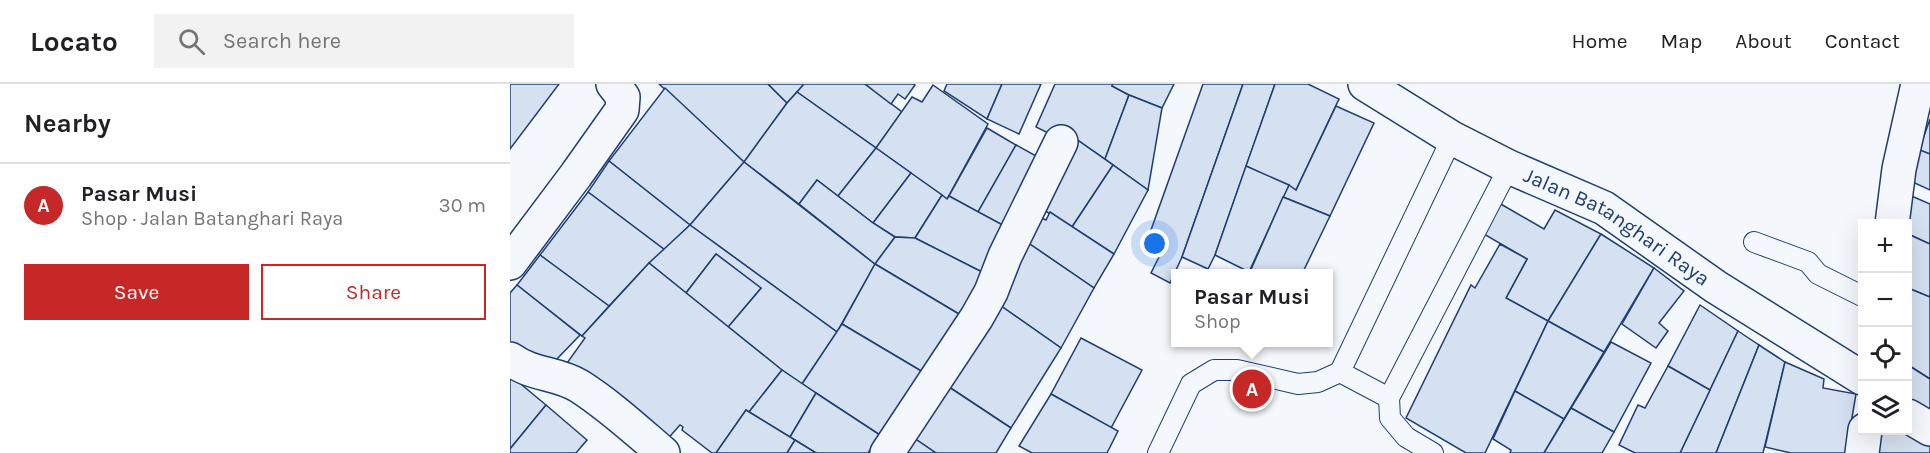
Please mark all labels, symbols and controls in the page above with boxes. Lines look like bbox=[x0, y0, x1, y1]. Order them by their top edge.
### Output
search box bbox=[154, 14, 574, 68]
text: Locato bbox=[30, 25, 118, 58]
icon: search bbox=[175, 25, 208, 58]
text: Search here bbox=[223, 28, 341, 54]
text: Home bbox=[1572, 29, 1628, 53]
text: Map bbox=[1661, 29, 1702, 53]
text: About bbox=[1735, 29, 1792, 53]
text: Contact bbox=[1825, 29, 1900, 53]
text: Nearby bbox=[24, 108, 111, 139]
street label: Jalan Batanghari Raya bbox=[1520, 163, 1714, 291]
text: Pasar Musi bbox=[81, 181, 197, 207]
text: A bbox=[37, 194, 50, 217]
text: 30 m bbox=[439, 194, 486, 217]
text: Shop · Jalan Batanghari Raya bbox=[81, 207, 343, 230]
map controls bbox=[1858, 219, 1912, 435]
button: + bbox=[1858, 219, 1912, 273]
your location bbox=[1140, 229, 1169, 258]
button: Save bbox=[24, 264, 249, 320]
button: Share bbox=[261, 264, 486, 320]
popup bbox=[1171, 269, 1333, 347]
button: − bbox=[1858, 273, 1912, 327]
text: Pasar Musi bbox=[1194, 284, 1310, 310]
text: Shop bbox=[1194, 310, 1241, 333]
button: locate bbox=[1858, 327, 1912, 381]
pin: A bbox=[1232, 366, 1272, 412]
button: layers bbox=[1858, 381, 1912, 435]

